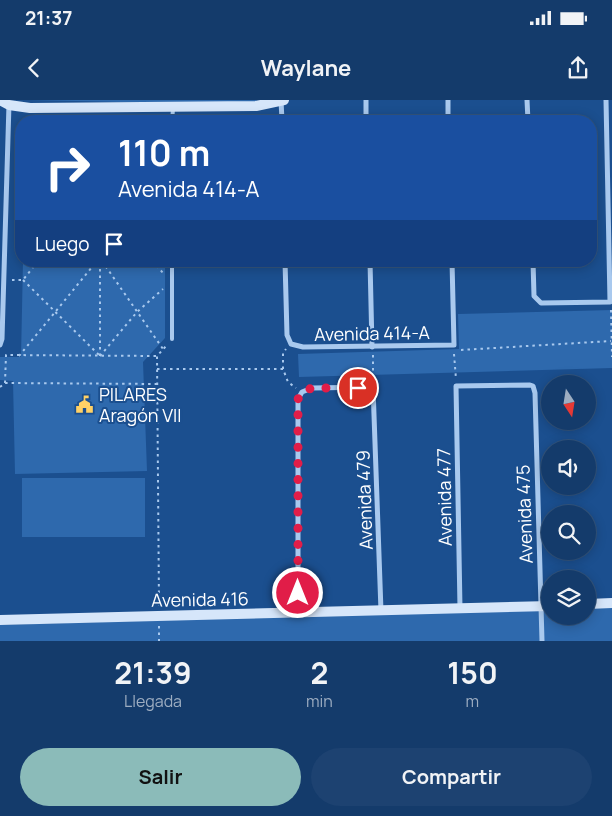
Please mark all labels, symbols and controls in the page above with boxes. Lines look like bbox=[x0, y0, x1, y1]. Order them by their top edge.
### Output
text: 21:37 bbox=[25, 5, 72, 31]
text: Waylane bbox=[261, 53, 351, 83]
icon: back bbox=[20, 54, 48, 82]
icon: share bbox=[564, 54, 592, 82]
text: 110 m bbox=[118, 129, 210, 177]
icon: right bbox=[35, 135, 100, 200]
text: Avenida 414-A bbox=[118, 174, 259, 204]
icon: arrive bbox=[100, 230, 128, 258]
text: Luego bbox=[35, 231, 90, 257]
street label: Avenida 414-A bbox=[314, 320, 431, 346]
pin bbox=[337, 367, 379, 409]
icon: arrive bbox=[344, 374, 372, 402]
north arrow bbox=[541, 375, 596, 430]
map controls bbox=[541, 375, 596, 625]
place label: PILARES Aragón VII bbox=[99, 382, 181, 427]
public building icon: PILARES Aragón VII bbox=[75, 394, 95, 414]
button: sound bbox=[541, 440, 596, 495]
street label: Avenida 477 bbox=[431, 448, 457, 546]
street label: Avenida 479 bbox=[350, 450, 378, 550]
street label: Avenida 475 bbox=[510, 464, 538, 564]
button: search bbox=[541, 505, 596, 560]
position arrow bbox=[271, 566, 323, 618]
button: layers bbox=[541, 570, 596, 625]
street label: Avenida 416 bbox=[151, 586, 249, 612]
text: 21:39 bbox=[114, 652, 192, 693]
text: 2 bbox=[311, 652, 328, 693]
text: 150 bbox=[447, 652, 498, 693]
text: Llegada bbox=[124, 690, 182, 712]
text: min bbox=[306, 690, 333, 712]
text: m bbox=[466, 690, 479, 712]
button: Salir bbox=[20, 748, 301, 806]
button: Compartir bbox=[311, 748, 592, 806]

